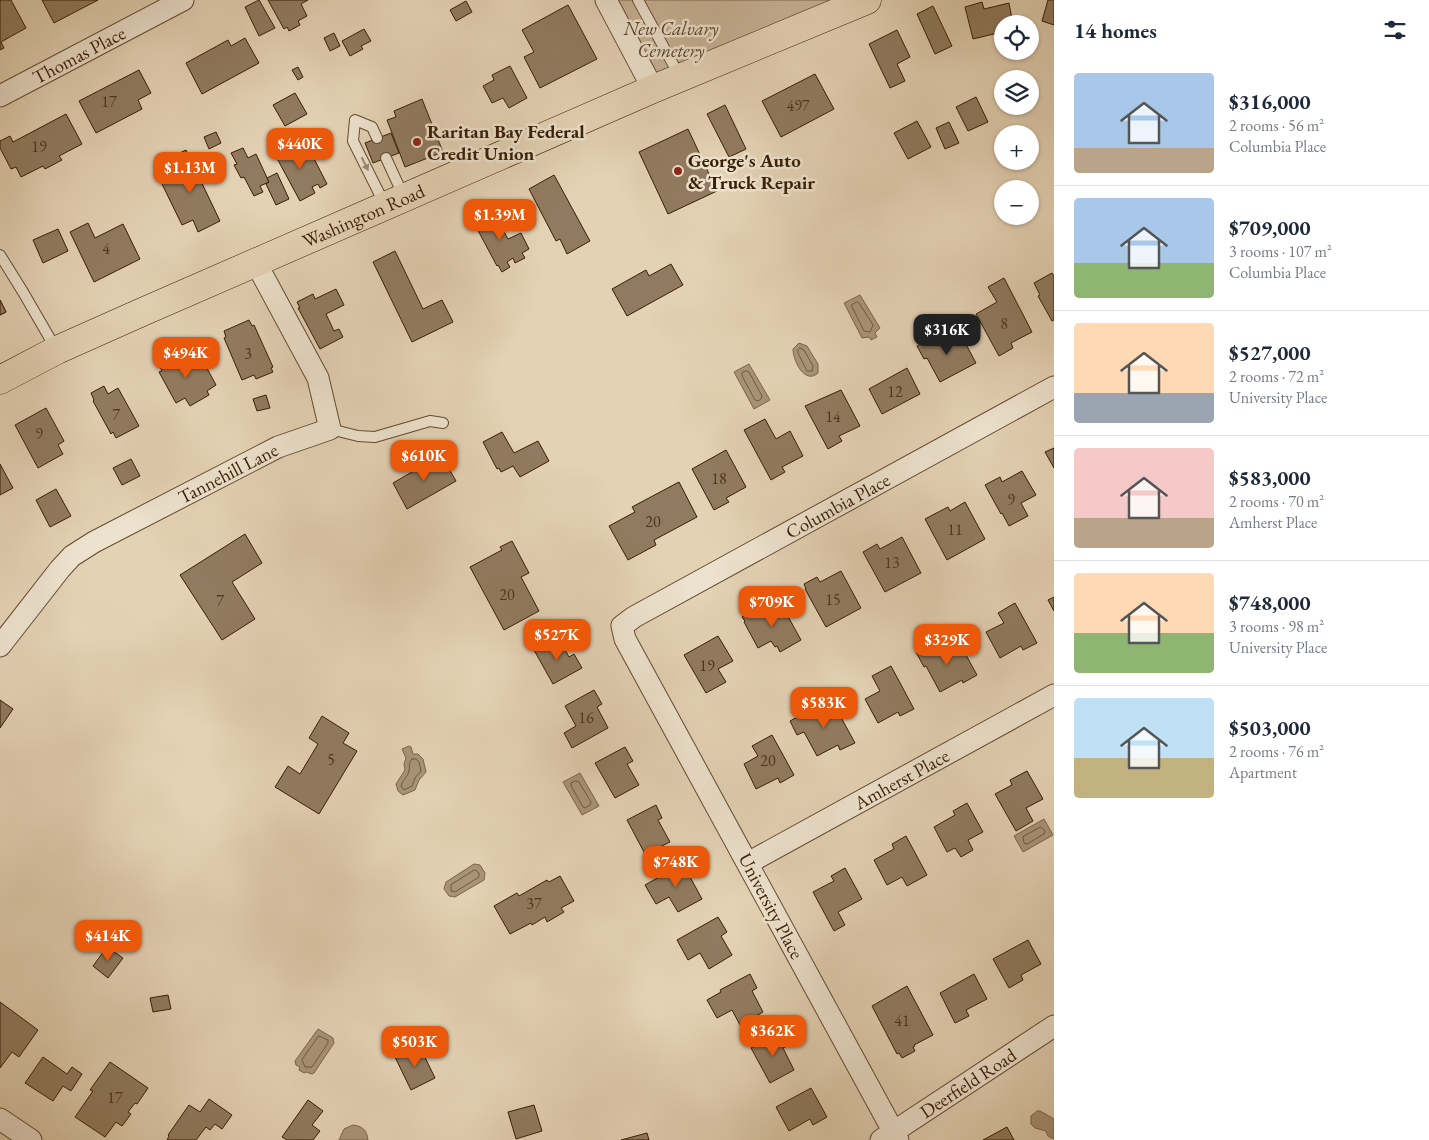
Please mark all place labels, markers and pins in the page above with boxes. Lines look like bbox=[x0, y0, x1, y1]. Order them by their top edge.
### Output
place label: Raritan Bay Federal Credit Union bbox=[427, 119, 585, 166]
pin: $440K bbox=[265, 128, 335, 170]
marker: Raritan Bay Federal Credit Union bbox=[411, 136, 423, 148]
place label: George's Auto & Truck Repair bbox=[688, 148, 815, 195]
pin: $1.13M bbox=[149, 152, 231, 194]
marker: George's Auto & Truck Repair bbox=[672, 165, 684, 177]
pin: $1.39M bbox=[459, 198, 541, 241]
pin: $316K bbox=[912, 314, 982, 356]
pin: $494K bbox=[151, 336, 221, 379]
pin: $610K bbox=[389, 440, 459, 482]
pin: $709K bbox=[737, 586, 807, 628]
pin: $527K bbox=[522, 618, 592, 661]
pin: $329K bbox=[912, 624, 982, 666]
pin: $583K bbox=[789, 686, 859, 729]
pin: $748K bbox=[641, 846, 711, 888]
pin: $414K bbox=[73, 920, 143, 962]
pin: $362K bbox=[738, 1014, 808, 1057]
pin: $503K bbox=[380, 1026, 450, 1068]

